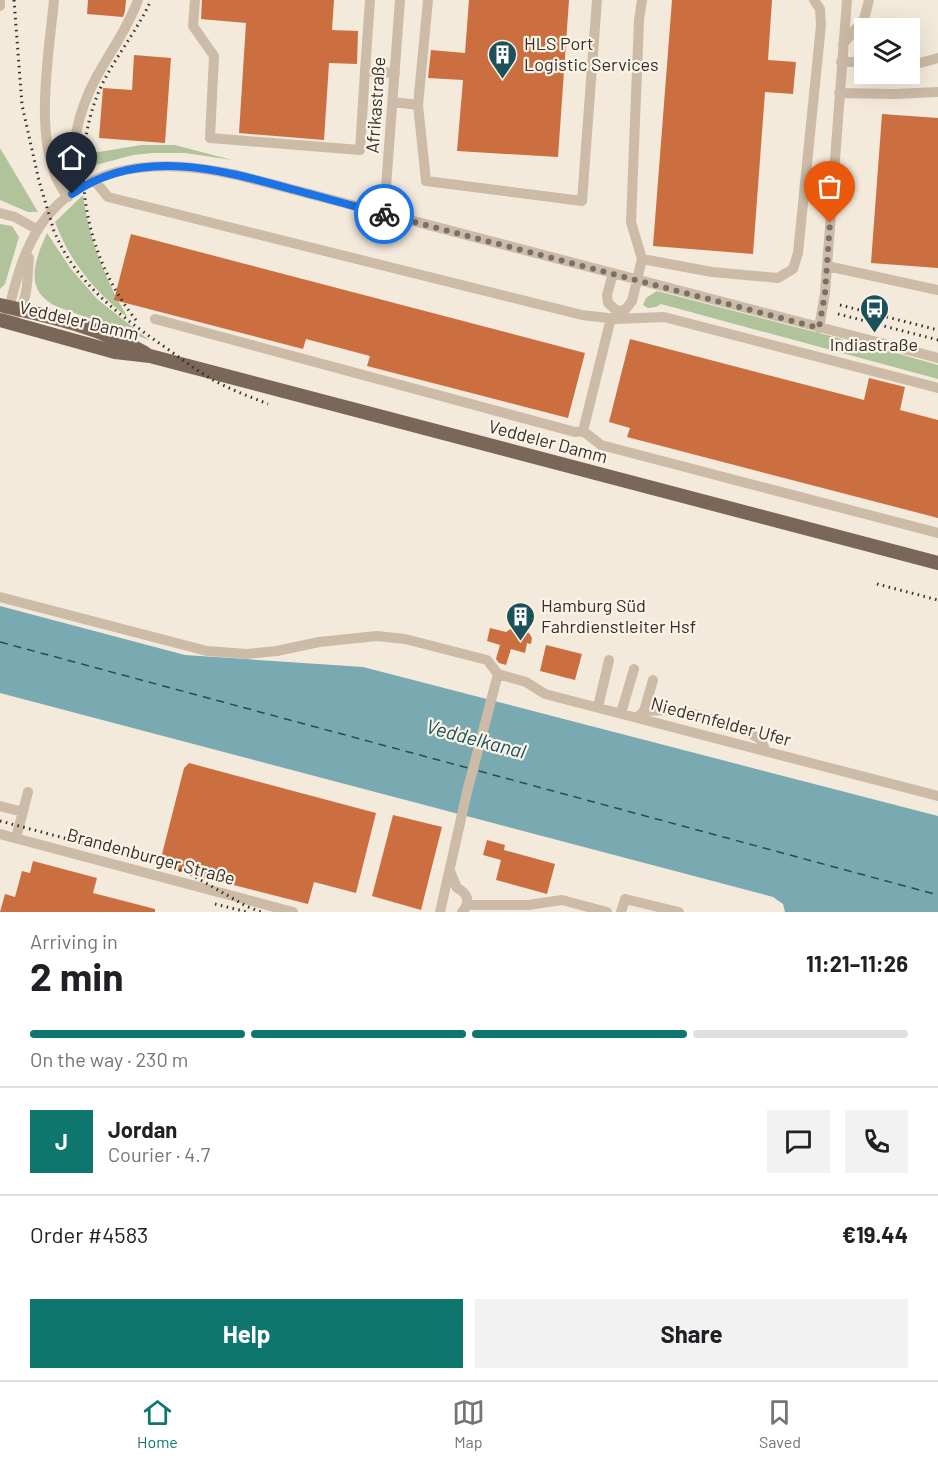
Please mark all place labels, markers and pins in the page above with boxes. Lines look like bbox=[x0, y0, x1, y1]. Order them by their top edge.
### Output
place label: HLS Port Logistic Services bbox=[524, 32, 659, 75]
building icon: HLS Port Logistic Services bbox=[487, 38, 519, 80]
pin bbox=[46, 132, 97, 194]
pin bbox=[804, 161, 855, 223]
bus stop icon: Indiastraße bbox=[858, 292, 890, 334]
place label: Indiastraße bbox=[830, 333, 918, 355]
place label: Hamburg Süd Fahrdienstleiter Hsf bbox=[541, 594, 696, 637]
building icon: Hamburg Süd Fahrdienstleiter Hsf bbox=[504, 600, 536, 642]

